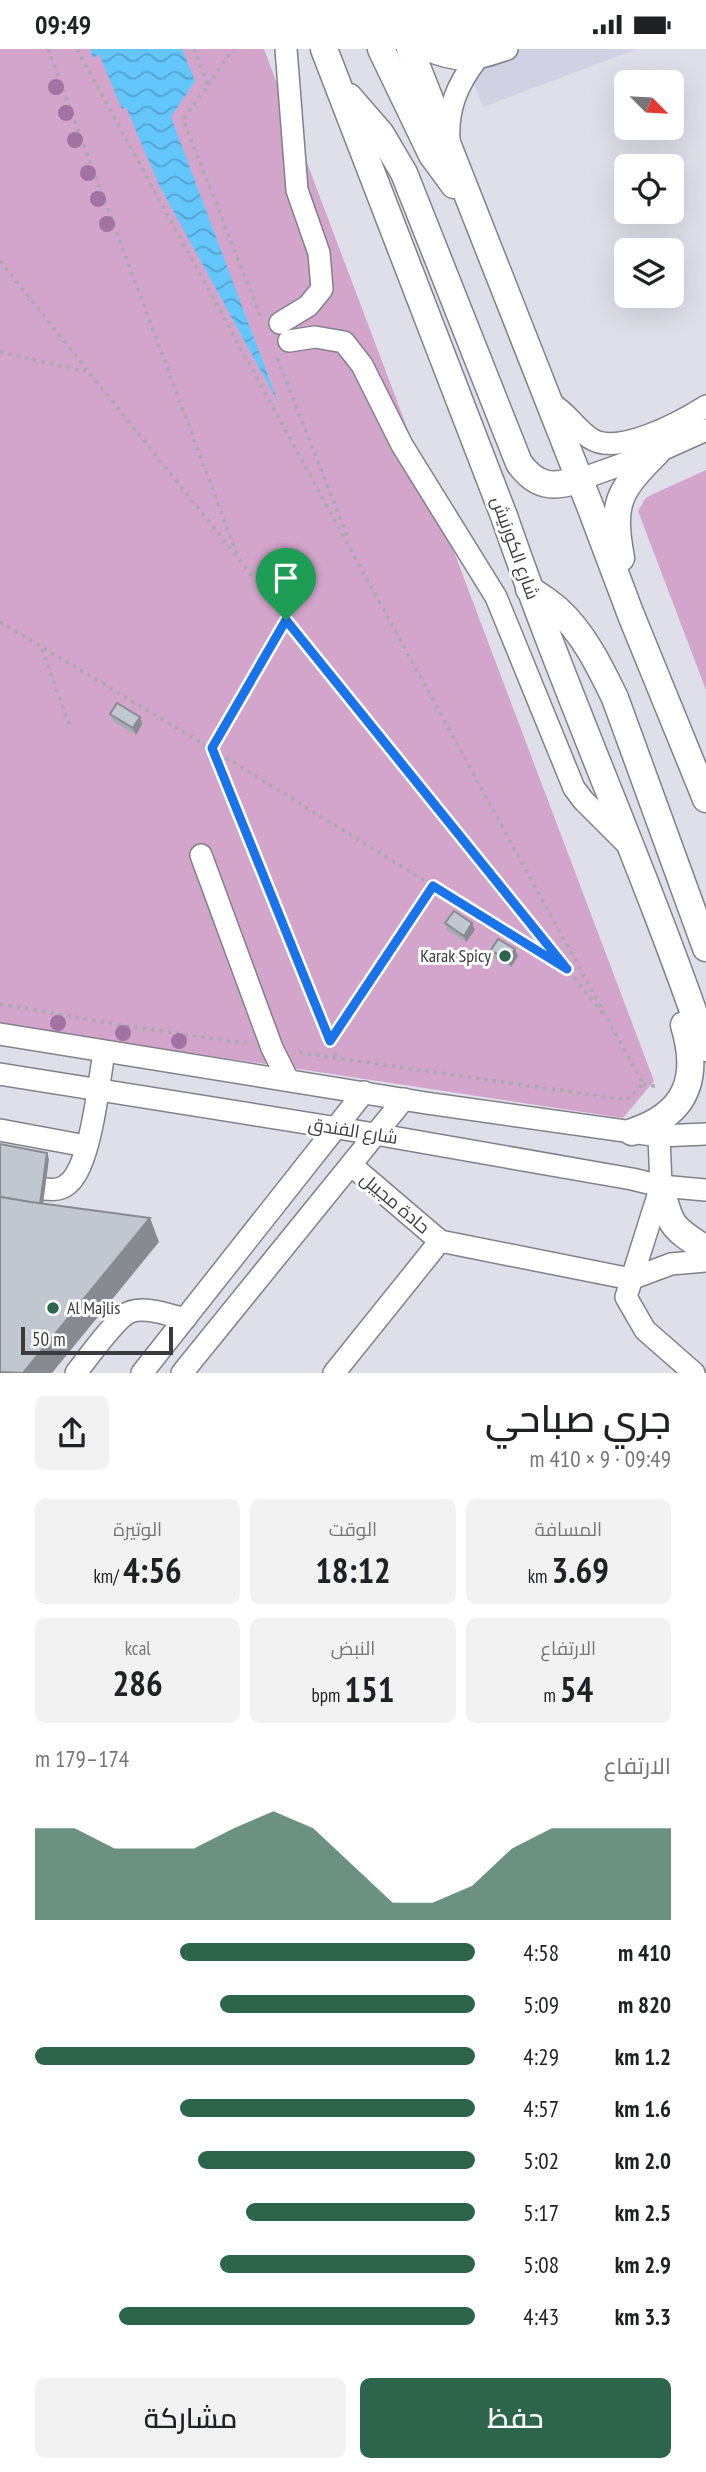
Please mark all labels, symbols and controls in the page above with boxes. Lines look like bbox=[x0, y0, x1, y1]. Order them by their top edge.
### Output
text: 09:49 bbox=[35, 8, 91, 41]
north arrow bbox=[614, 70, 684, 140]
map controls bbox=[614, 70, 684, 308]
button: locate bbox=[614, 154, 684, 224]
button: layers bbox=[614, 238, 684, 308]
street label: شارع الكورنيش bbox=[485, 493, 545, 603]
pin bbox=[256, 548, 316, 620]
icon: arrive bbox=[267, 559, 305, 597]
place label: Karak Spicy bbox=[420, 944, 491, 967]
marker: Karak Spicy bbox=[497, 948, 513, 964]
street label: شارع الفندق bbox=[306, 1112, 400, 1150]
street label: حادة مجيبل bbox=[356, 1167, 435, 1238]
place label: Al Majlis bbox=[67, 1296, 120, 1319]
marker: Al Majlis bbox=[45, 1300, 61, 1316]
scale bar bbox=[21, 1324, 173, 1356]
text: 50 m bbox=[32, 1327, 66, 1351]
text: جري صباحي bbox=[485, 1393, 671, 1442]
button: share bbox=[35, 1396, 109, 1470]
text: 09:49 · 9 × 410 m bbox=[530, 1444, 671, 1473]
text: الوتيرة bbox=[113, 1517, 162, 1541]
text: الوقت bbox=[329, 1517, 377, 1541]
text: المسافة bbox=[535, 1517, 602, 1541]
text: 4:56 bbox=[123, 1547, 182, 1593]
text: 18:12 bbox=[315, 1547, 391, 1593]
text: 3.69 bbox=[551, 1547, 609, 1593]
text: /km bbox=[93, 1564, 123, 1588]
text: km bbox=[528, 1564, 551, 1588]
text: kcal bbox=[125, 1636, 151, 1660]
text: النبض bbox=[331, 1636, 375, 1660]
text: الارتفاع bbox=[541, 1636, 596, 1660]
text: 286 bbox=[113, 1660, 163, 1706]
text: 151 bbox=[344, 1666, 395, 1712]
text: 54 bbox=[560, 1666, 593, 1712]
text: bpm bbox=[311, 1683, 344, 1707]
text: m bbox=[543, 1683, 560, 1707]
text: 174–179 m bbox=[35, 1744, 129, 1773]
text: الارتفاع bbox=[604, 1751, 671, 1780]
text: 4:58 bbox=[523, 1938, 559, 1967]
text: 410 m bbox=[618, 1938, 671, 1967]
text: 5:09 bbox=[523, 1990, 559, 2019]
text: 820 m bbox=[618, 1990, 671, 2019]
text: 4:29 bbox=[523, 2042, 559, 2071]
text: 1.2 km bbox=[615, 2042, 671, 2071]
text: 4:57 bbox=[523, 2094, 559, 2123]
text: 1.6 km bbox=[615, 2094, 671, 2123]
text: 5:02 bbox=[523, 2146, 559, 2175]
text: 2.0 km bbox=[615, 2146, 671, 2175]
text: 5:17 bbox=[523, 2198, 559, 2227]
text: 2.5 km bbox=[615, 2198, 671, 2227]
text: 5:08 bbox=[523, 2250, 559, 2279]
text: 2.9 km bbox=[615, 2250, 671, 2279]
text: 4:43 bbox=[523, 2302, 559, 2331]
text: 3.3 km bbox=[615, 2302, 671, 2331]
button: مشاركة bbox=[35, 2378, 346, 2458]
button: حفظ bbox=[360, 2378, 671, 2458]

